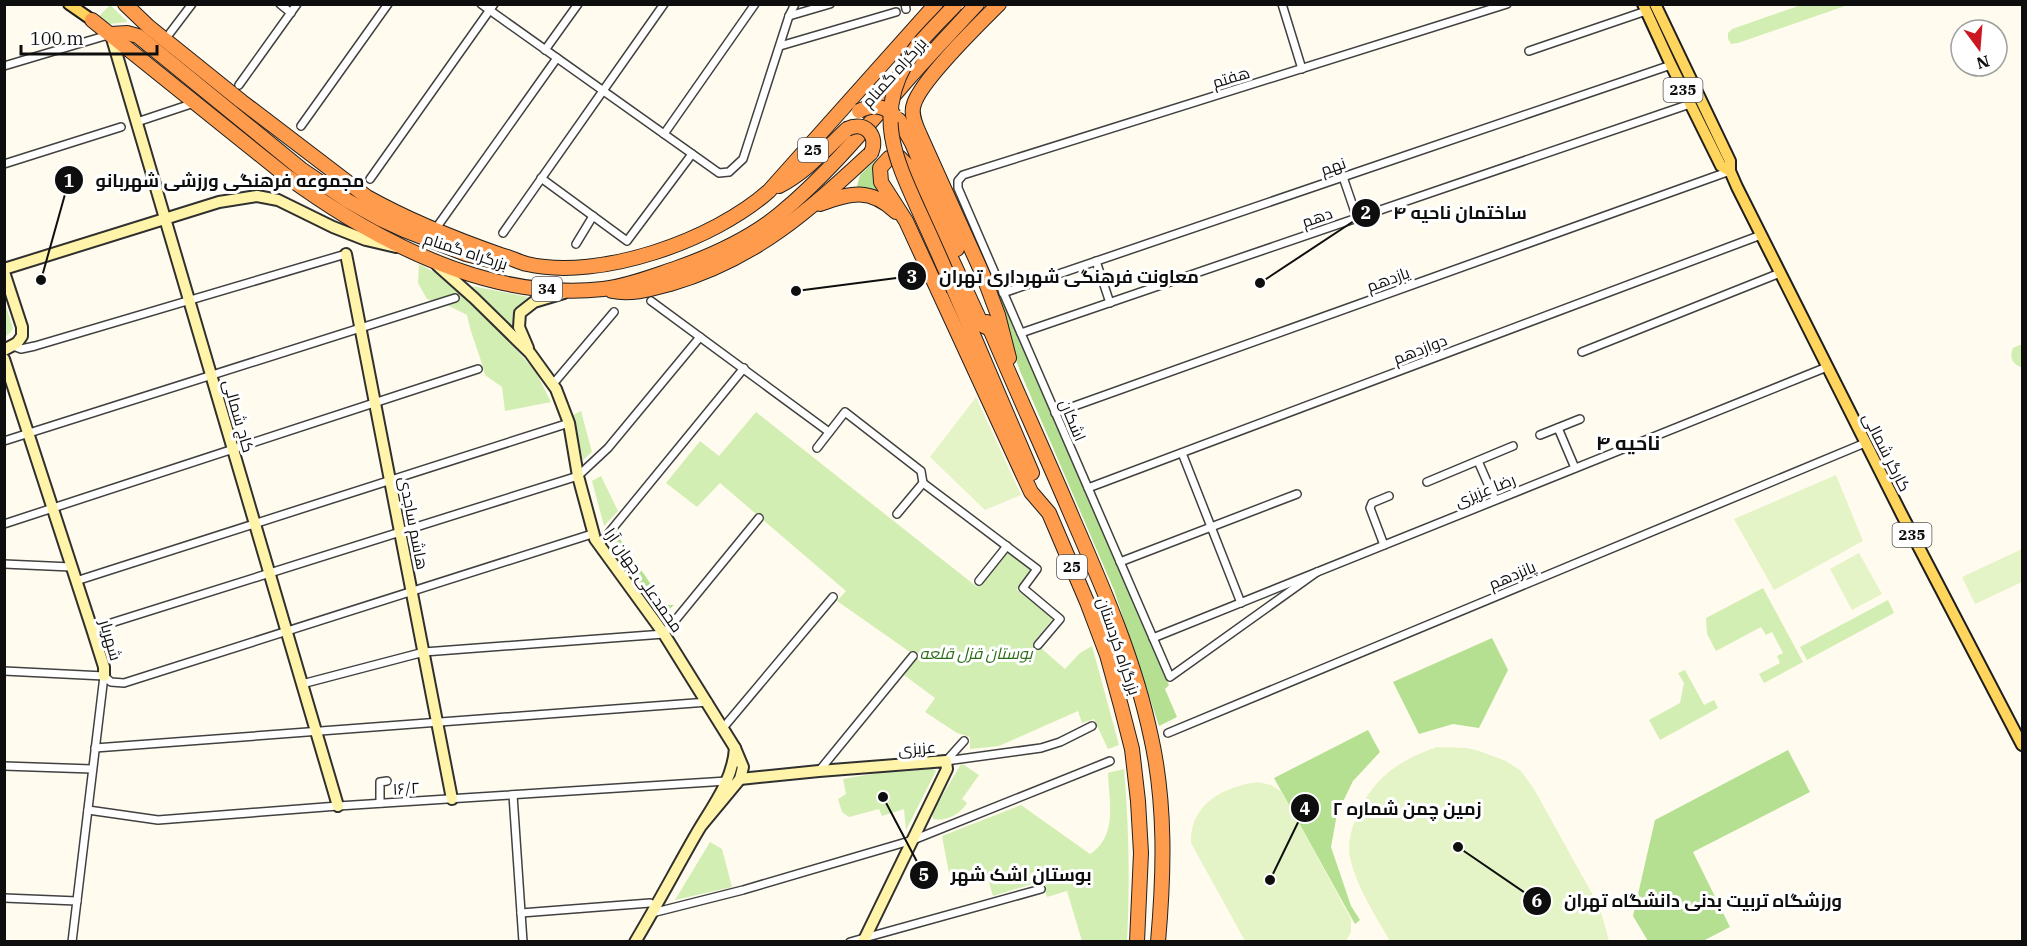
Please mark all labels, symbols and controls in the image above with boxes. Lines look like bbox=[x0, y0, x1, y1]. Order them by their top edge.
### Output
scale bar bbox=[21, 18, 158, 56]
north arrow bbox=[1949, 18, 2009, 78]
text: 100 m bbox=[30, 27, 84, 50]
street label: بزرگراه گمنام bbox=[857, 33, 932, 112]
text: N bbox=[1974, 51, 1992, 74]
street label: هفتم bbox=[1210, 62, 1253, 94]
road number: 235 bbox=[1664, 78, 1702, 102]
road number: 25 bbox=[798, 138, 828, 162]
street label: نهم bbox=[1318, 152, 1349, 181]
callout: مجموعه فرهنگی ورزشی شهربانو bbox=[54, 162, 376, 198]
text: 1 bbox=[64, 169, 75, 192]
text: مجموعه فرهنگی ورزشی شهربانو bbox=[96, 169, 364, 192]
callout: ساختمان ناحیه ۴ bbox=[1351, 195, 1539, 231]
text: 2 bbox=[1361, 201, 1371, 224]
text: ساختمان ناحیه ۴ bbox=[1393, 201, 1527, 224]
street label: دهم bbox=[1299, 202, 1336, 233]
street label: بزرگراه گمنام bbox=[421, 228, 511, 276]
callout: معاونت فرهنگی شهرداری تهران bbox=[897, 258, 1211, 294]
street label: یازدهم bbox=[1364, 262, 1414, 298]
text: 3 bbox=[907, 265, 917, 288]
text: معاونت فرهنگی شهرداری تهران bbox=[939, 265, 1199, 288]
road number: 34 bbox=[532, 277, 562, 301]
street label: دوازدهم bbox=[1390, 330, 1450, 370]
street label: کاج شمالی bbox=[217, 377, 259, 455]
street label: اشکان bbox=[1054, 396, 1091, 444]
street label: کارگر شمالی bbox=[1858, 409, 1915, 495]
district label: ناحیه ۴ bbox=[1596, 429, 1660, 456]
street label: رضا عزیزی bbox=[1452, 469, 1519, 512]
street label: هاشم ساجدی bbox=[393, 475, 433, 572]
road number: 235 bbox=[1892, 523, 1932, 547]
street label: محمدعلی جهان آرا bbox=[600, 524, 687, 637]
road number: 25 bbox=[1057, 555, 1087, 579]
street label: پانزدهم bbox=[1486, 556, 1540, 596]
street label: بزرگراه کردستان bbox=[1092, 594, 1145, 698]
street label: شهریار bbox=[94, 616, 126, 663]
park label: بوستان قزل قلعه bbox=[920, 643, 1033, 663]
street label: عزیزی bbox=[898, 737, 937, 760]
street label: ۱۶/۲ bbox=[392, 777, 420, 799]
callout: زمین چمن شماره ۲ bbox=[1290, 790, 1494, 826]
text: 4 bbox=[1300, 797, 1311, 820]
text: زمین چمن شماره ۲ bbox=[1332, 797, 1482, 821]
callout: بوستان اشک شهر bbox=[909, 857, 1104, 893]
text: 5 bbox=[919, 863, 929, 886]
text: بوستان اشک شهر bbox=[949, 863, 1092, 886]
callout: ورزشگاه تربیت بدنی دانشگاه تهران bbox=[1522, 883, 1854, 919]
text: 6 bbox=[1532, 889, 1543, 912]
text: ورزشگاه تربیت بدنی دانشگاه تهران bbox=[1564, 889, 1842, 912]

